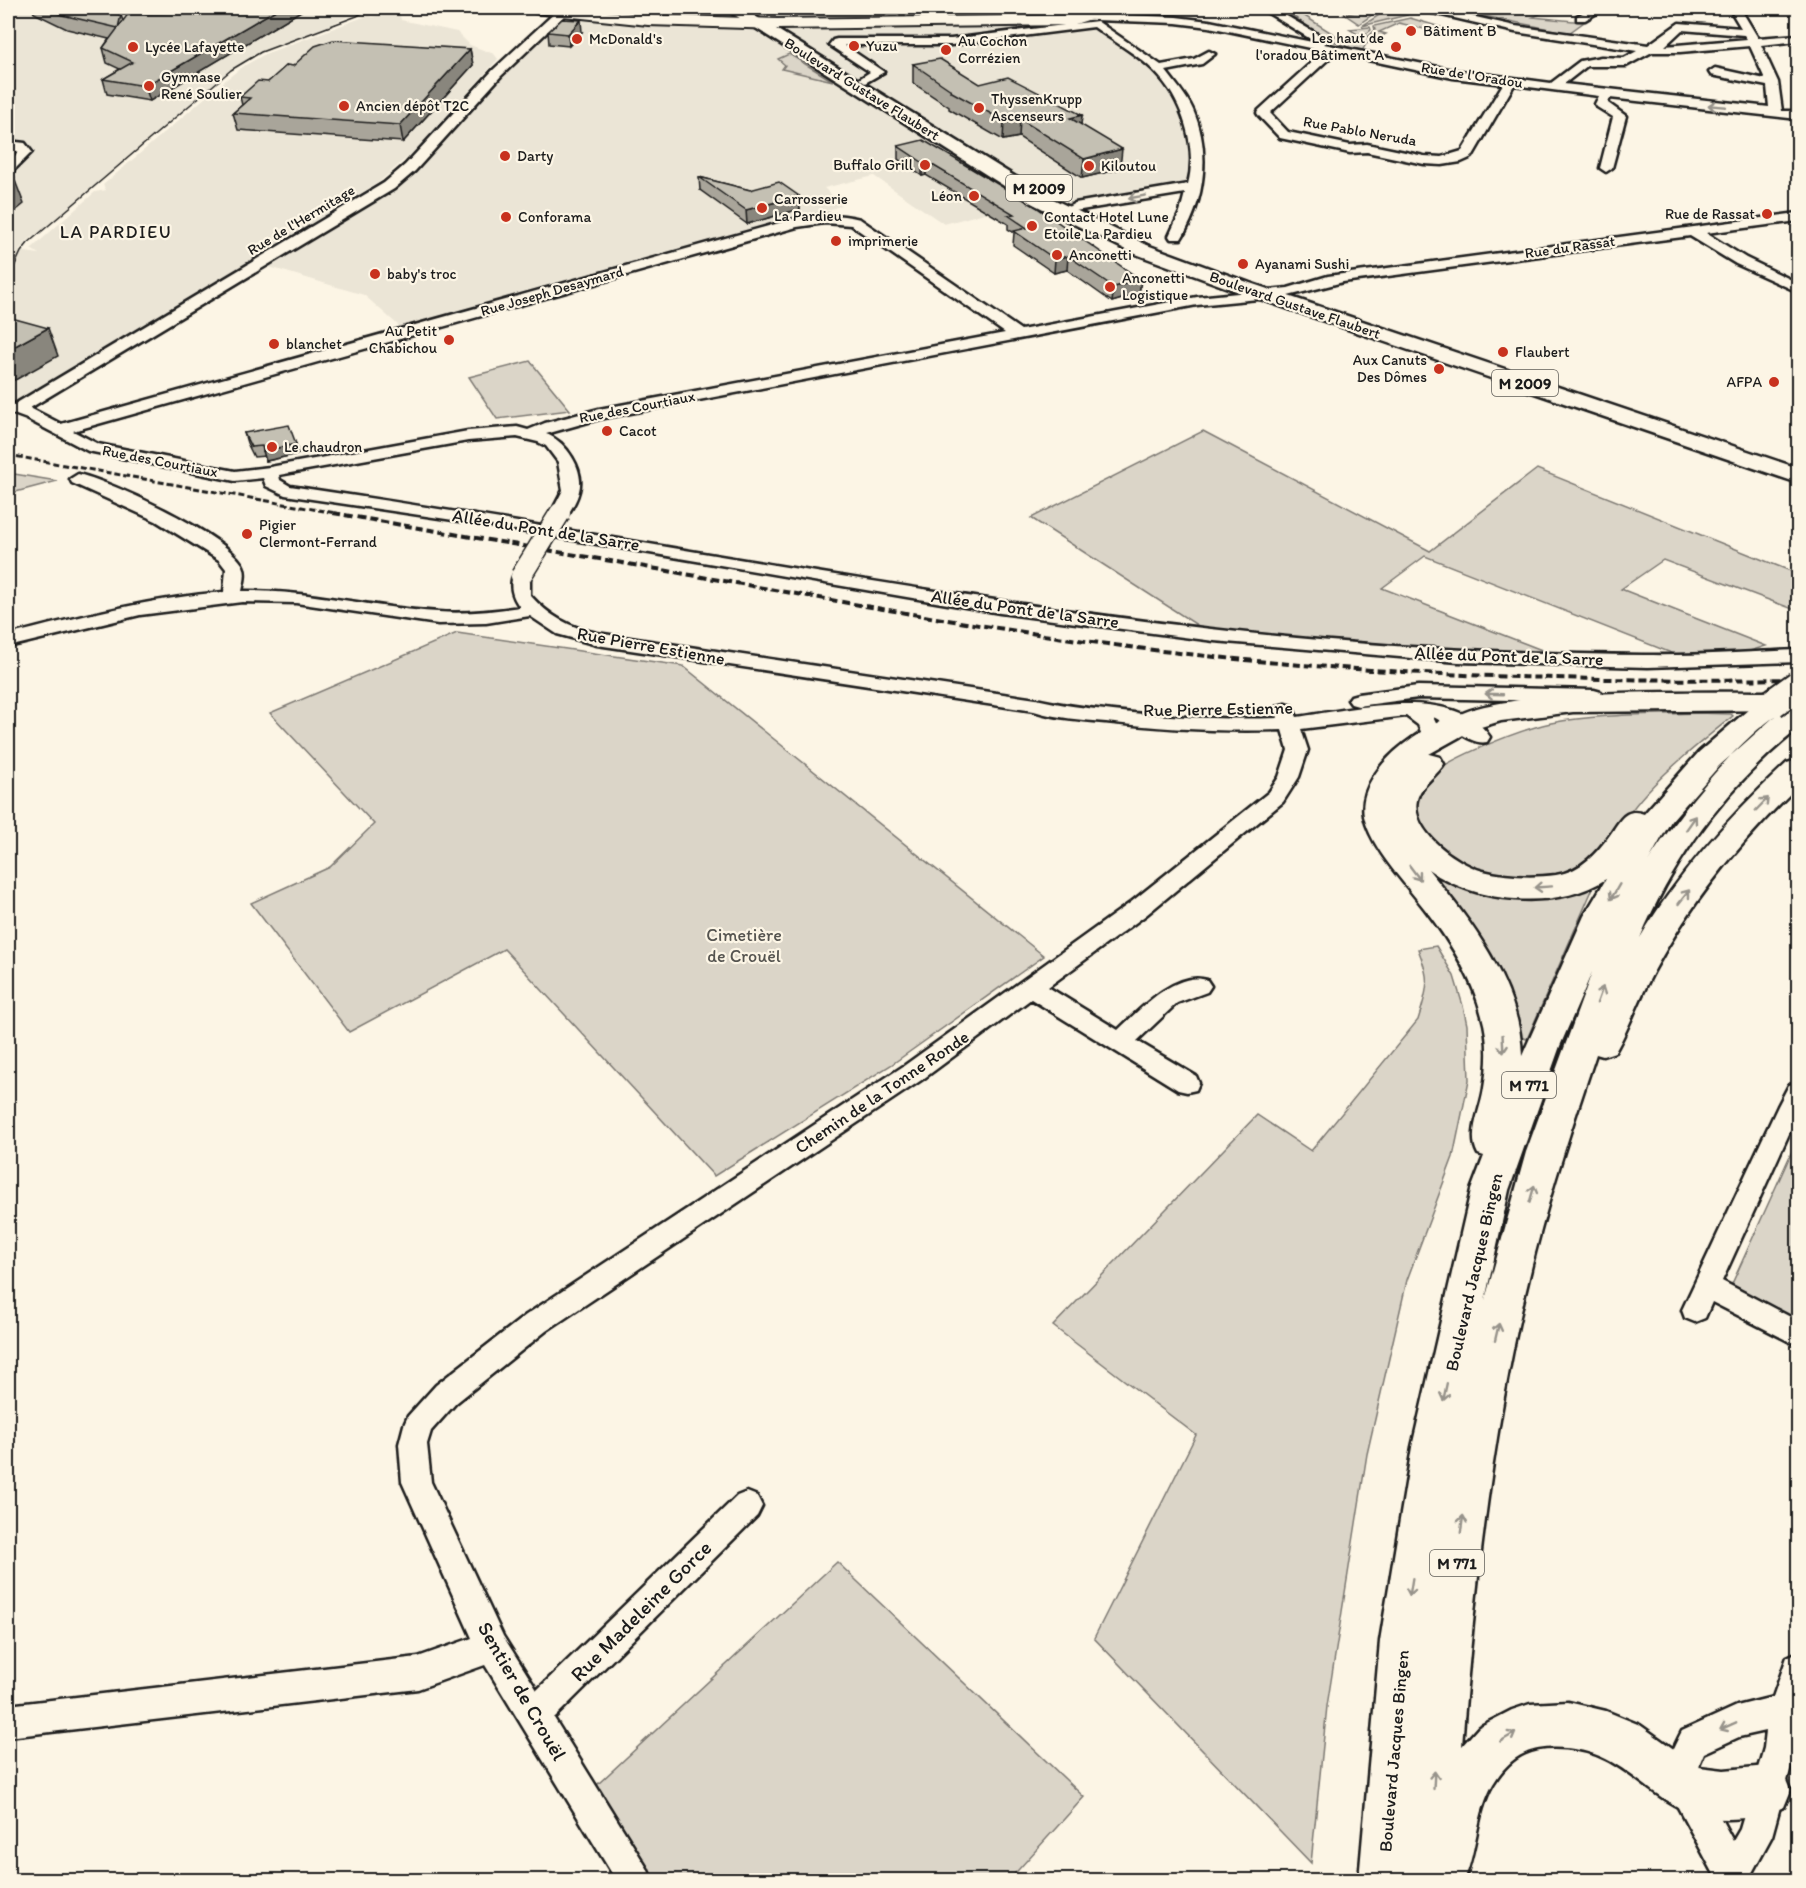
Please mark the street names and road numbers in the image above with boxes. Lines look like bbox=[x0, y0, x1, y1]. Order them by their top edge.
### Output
street label: Boulevard Gustave Flaubert bbox=[781, 34, 943, 144]
street label: Rue de l'Oradou bbox=[1420, 58, 1525, 92]
street label: Rue Pablo Neruda bbox=[1302, 112, 1418, 150]
road number: M 2009 bbox=[1006, 175, 1072, 201]
street label: Rue de l'Hermitage bbox=[244, 181, 358, 259]
street label: Rue du Rassat bbox=[1524, 232, 1617, 262]
street label: Rue Joseph Desaymard bbox=[478, 262, 626, 320]
street label: Boulevard Gustave Flaubert bbox=[1207, 267, 1383, 343]
road number: M 2009 bbox=[1492, 370, 1558, 396]
street label: Rue des Courtiaux bbox=[578, 387, 696, 427]
street label: Rue des Courtiaux bbox=[101, 441, 219, 481]
street label: Allée du Pont de la Sarre bbox=[451, 504, 641, 556]
street label: Allée du Pont de la Sarre bbox=[930, 585, 1120, 633]
street label: Rue Pierre Estienne bbox=[575, 622, 727, 670]
street label: Allée du Pont de la Sarre bbox=[1414, 642, 1604, 670]
street label: Rue Pierre Estienne bbox=[1143, 697, 1293, 721]
street label: Chemin de la Tonne Ronde bbox=[791, 1026, 973, 1158]
road number: M 771 bbox=[1502, 1072, 1556, 1098]
street label: Boulevard Jacques Bingen bbox=[1440, 1171, 1508, 1373]
street label: Rue Madeleine Gorce bbox=[565, 1535, 716, 1686]
road number: M 771 bbox=[1430, 1550, 1484, 1576]
street label: Sentier de Crouël bbox=[473, 1617, 572, 1765]
street label: Boulevard Jacques Bingen bbox=[1374, 1649, 1414, 1853]

